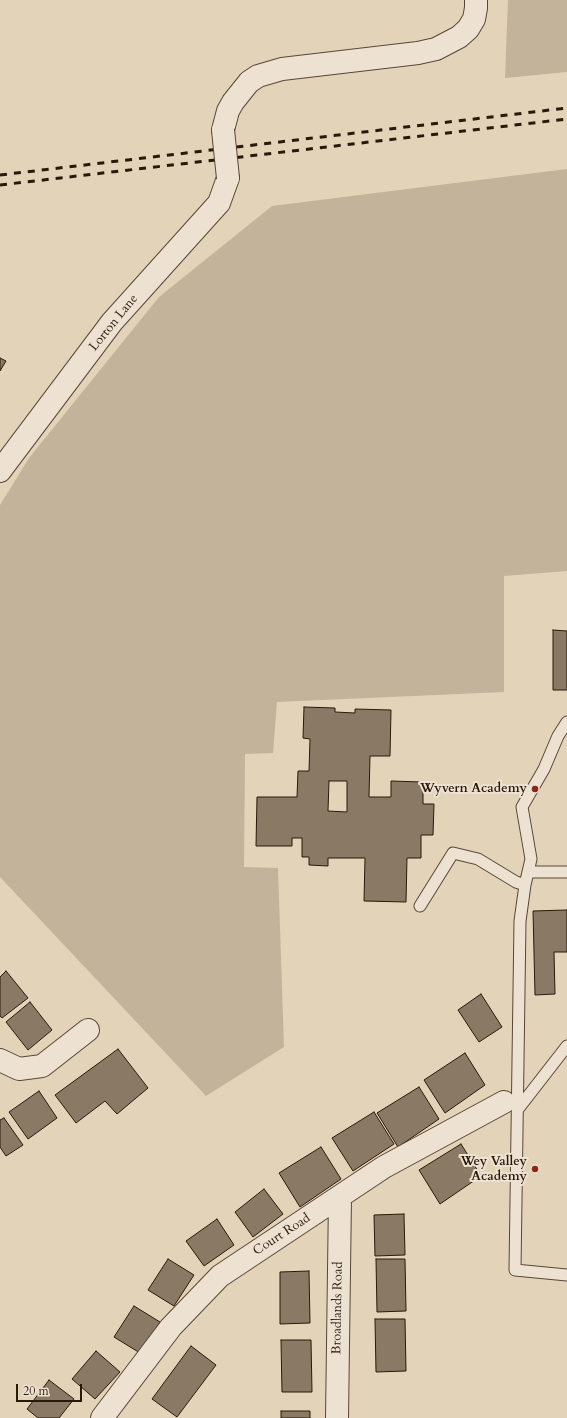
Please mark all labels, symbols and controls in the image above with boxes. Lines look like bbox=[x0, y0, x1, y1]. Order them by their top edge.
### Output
street label: Lorton Lane bbox=[86, 292, 142, 354]
place label: Wyvern Academy bbox=[420, 781, 527, 797]
marker: Wyvern Academy bbox=[530, 784, 540, 794]
place label: Wey Valley Academy bbox=[460, 1154, 527, 1185]
marker: Wey Valley Academy bbox=[530, 1164, 540, 1174]
street label: Court Road bbox=[250, 1211, 314, 1259]
street label: Broadlands Road bbox=[329, 1261, 347, 1355]
scale bar bbox=[18, 1376, 84, 1402]
text: 20 m bbox=[23, 1383, 49, 1399]

